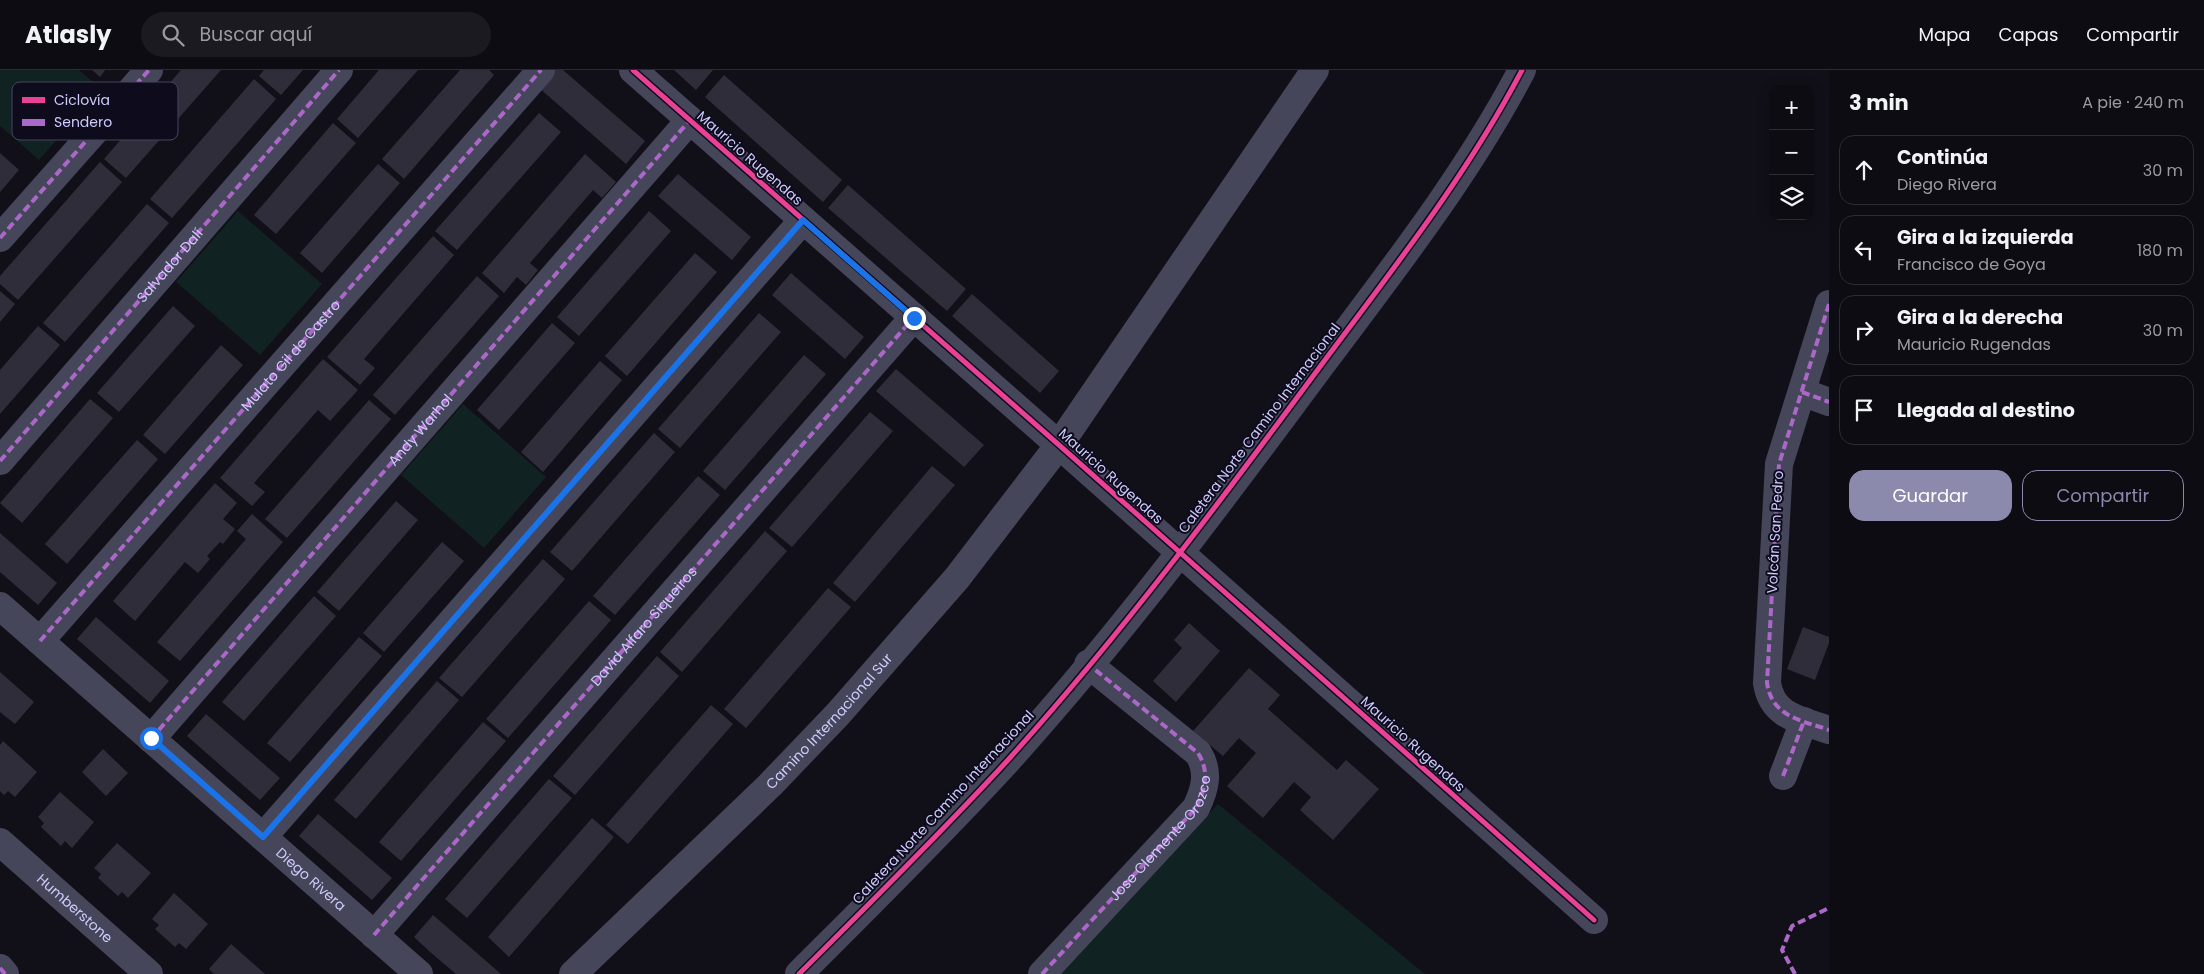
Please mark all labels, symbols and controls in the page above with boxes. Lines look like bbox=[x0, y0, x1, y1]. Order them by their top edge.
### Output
search box bbox=[141, 12, 491, 57]
text: Atlasly bbox=[25, 18, 111, 51]
icon: search bbox=[159, 21, 187, 49]
text: Buscar aquí bbox=[199, 21, 312, 48]
text: Mapa bbox=[1918, 22, 1971, 47]
text: Capas bbox=[1999, 22, 2058, 47]
text: Compartir bbox=[2086, 22, 2179, 47]
legend bbox=[12, 82, 178, 140]
map controls bbox=[1769, 85, 1814, 220]
button: + bbox=[1769, 85, 1814, 130]
text: 3 min bbox=[1849, 88, 1909, 117]
text: Ciclovía bbox=[54, 90, 110, 110]
text: A pie · 240 m bbox=[2082, 91, 2184, 114]
street label: Mauricio Rugendas bbox=[693, 106, 807, 210]
text: Sendero bbox=[54, 112, 112, 132]
button: − bbox=[1769, 130, 1814, 175]
text: Continúa bbox=[1897, 144, 1988, 171]
icon: ahead bbox=[1850, 156, 1878, 184]
text: 30 m bbox=[2143, 159, 2183, 182]
text: Diego Rivera bbox=[1897, 173, 1997, 196]
button: layers bbox=[1769, 175, 1814, 220]
street label: Salvador Dalí bbox=[132, 224, 208, 307]
text: Gira a la izquierda bbox=[1897, 224, 2074, 251]
icon: left bbox=[1850, 236, 1878, 264]
text: 180 m bbox=[2137, 239, 2183, 262]
text: Francisco de Goya bbox=[1897, 253, 2046, 276]
street label: Mulato Gil de Castro bbox=[236, 295, 345, 415]
text: Gira a la derecha bbox=[1897, 304, 2063, 331]
route end bbox=[903, 307, 926, 330]
icon: right bbox=[1850, 316, 1878, 344]
street label: Caletera Norte Camino Internacional bbox=[1173, 319, 1345, 537]
text: 30 m bbox=[2143, 319, 2183, 342]
text: Mauricio Rugendas bbox=[1897, 333, 2051, 356]
street label: Andy Warhol bbox=[383, 390, 457, 470]
icon: arrive bbox=[1850, 396, 1878, 424]
text: Llegada al destino bbox=[1897, 397, 2075, 424]
street label: Mauricio Rugendas bbox=[1054, 424, 1168, 528]
street label: Volcán San Pedro bbox=[1762, 470, 1788, 594]
button: Guardar bbox=[1849, 470, 2012, 521]
button: Compartir bbox=[2022, 470, 2184, 521]
street label: David Alfaro Siqueiros bbox=[586, 562, 702, 690]
street label: Camino Internacional Sur bbox=[761, 649, 897, 794]
street label: Mauricio Rugendas bbox=[1356, 692, 1470, 796]
street label: Caletera Norte Camino Internacional bbox=[848, 706, 1038, 908]
route start bbox=[140, 727, 163, 750]
street label: Jose Clemente Orozco bbox=[1105, 774, 1215, 905]
street label: Diego Rivera bbox=[272, 843, 351, 916]
street label: Humberstone bbox=[32, 869, 117, 948]

